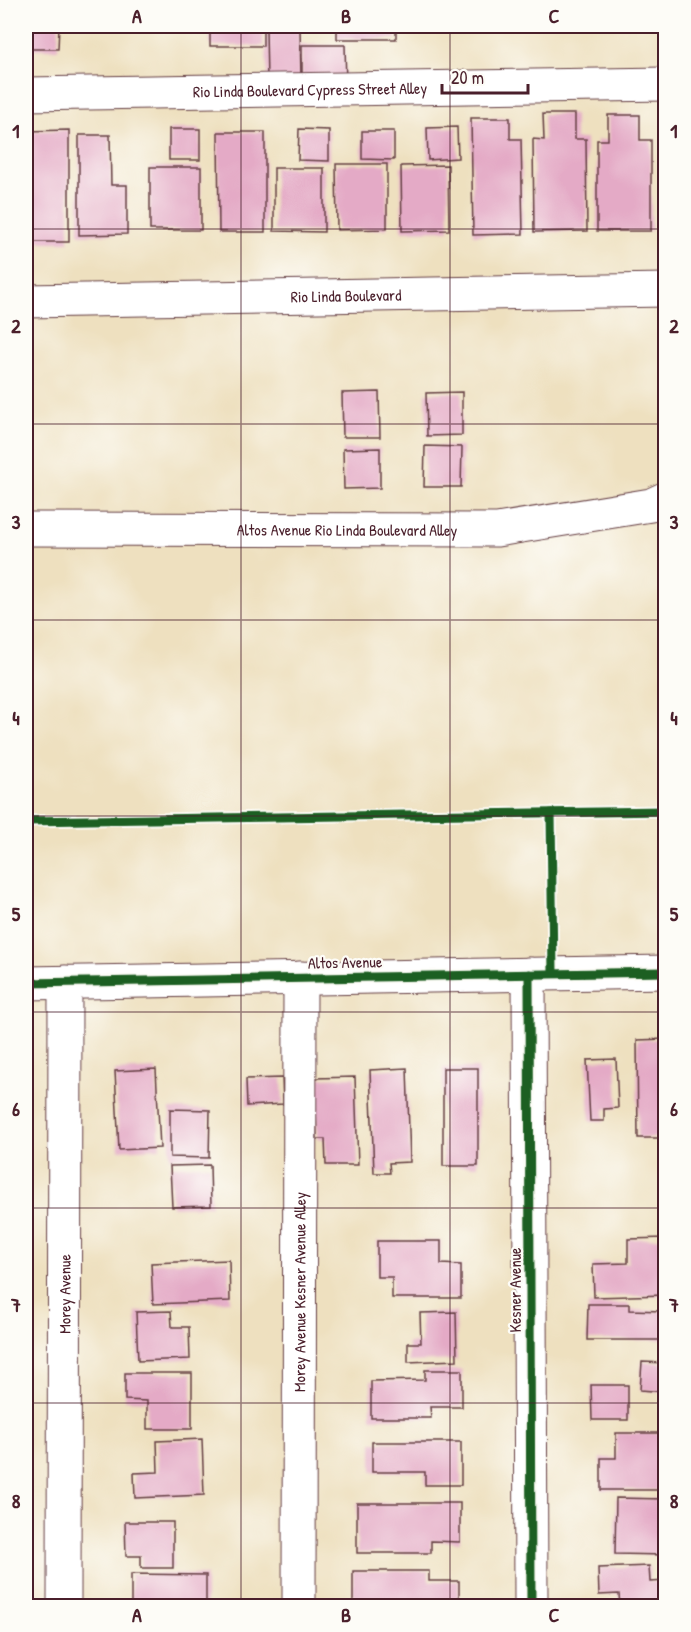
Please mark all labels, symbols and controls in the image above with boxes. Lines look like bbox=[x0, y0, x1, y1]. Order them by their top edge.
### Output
text: A bbox=[132, 2, 142, 29]
text: B bbox=[341, 2, 351, 29]
text: C bbox=[549, 2, 560, 29]
scale bar bbox=[442, 57, 528, 95]
text: 20 m bbox=[451, 65, 484, 90]
street label: Rio Linda Boulevard Cypress Street Alley bbox=[193, 77, 427, 102]
text: 1 bbox=[12, 117, 20, 144]
text: 1 bbox=[670, 117, 678, 144]
street label: Rio Linda Boulevard bbox=[290, 284, 402, 307]
text: 2 bbox=[11, 312, 21, 339]
text: 2 bbox=[669, 312, 679, 339]
text: 3 bbox=[12, 508, 21, 535]
text: 3 bbox=[670, 508, 679, 535]
street label: Altos Avenue Rio Linda Boulevard Alley bbox=[237, 518, 457, 541]
text: 4 bbox=[12, 704, 20, 731]
text: 4 bbox=[670, 704, 678, 731]
text: 5 bbox=[12, 900, 21, 927]
text: 5 bbox=[670, 900, 679, 927]
street label: Altos Avenue bbox=[308, 950, 383, 974]
text: 6 bbox=[12, 1095, 20, 1122]
text: 6 bbox=[670, 1095, 678, 1122]
street label: Morey Avenue Kesner Avenue Alley bbox=[288, 1192, 311, 1392]
street label: Kesner Avenue bbox=[504, 1247, 526, 1332]
street label: Morey Avenue bbox=[53, 1254, 76, 1334]
text: 7 bbox=[10, 1291, 21, 1318]
text: 7 bbox=[668, 1291, 679, 1318]
text: 8 bbox=[12, 1487, 21, 1514]
text: 8 bbox=[670, 1487, 679, 1514]
text: A bbox=[132, 1601, 142, 1628]
text: B bbox=[341, 1601, 351, 1628]
text: C bbox=[549, 1601, 560, 1628]

